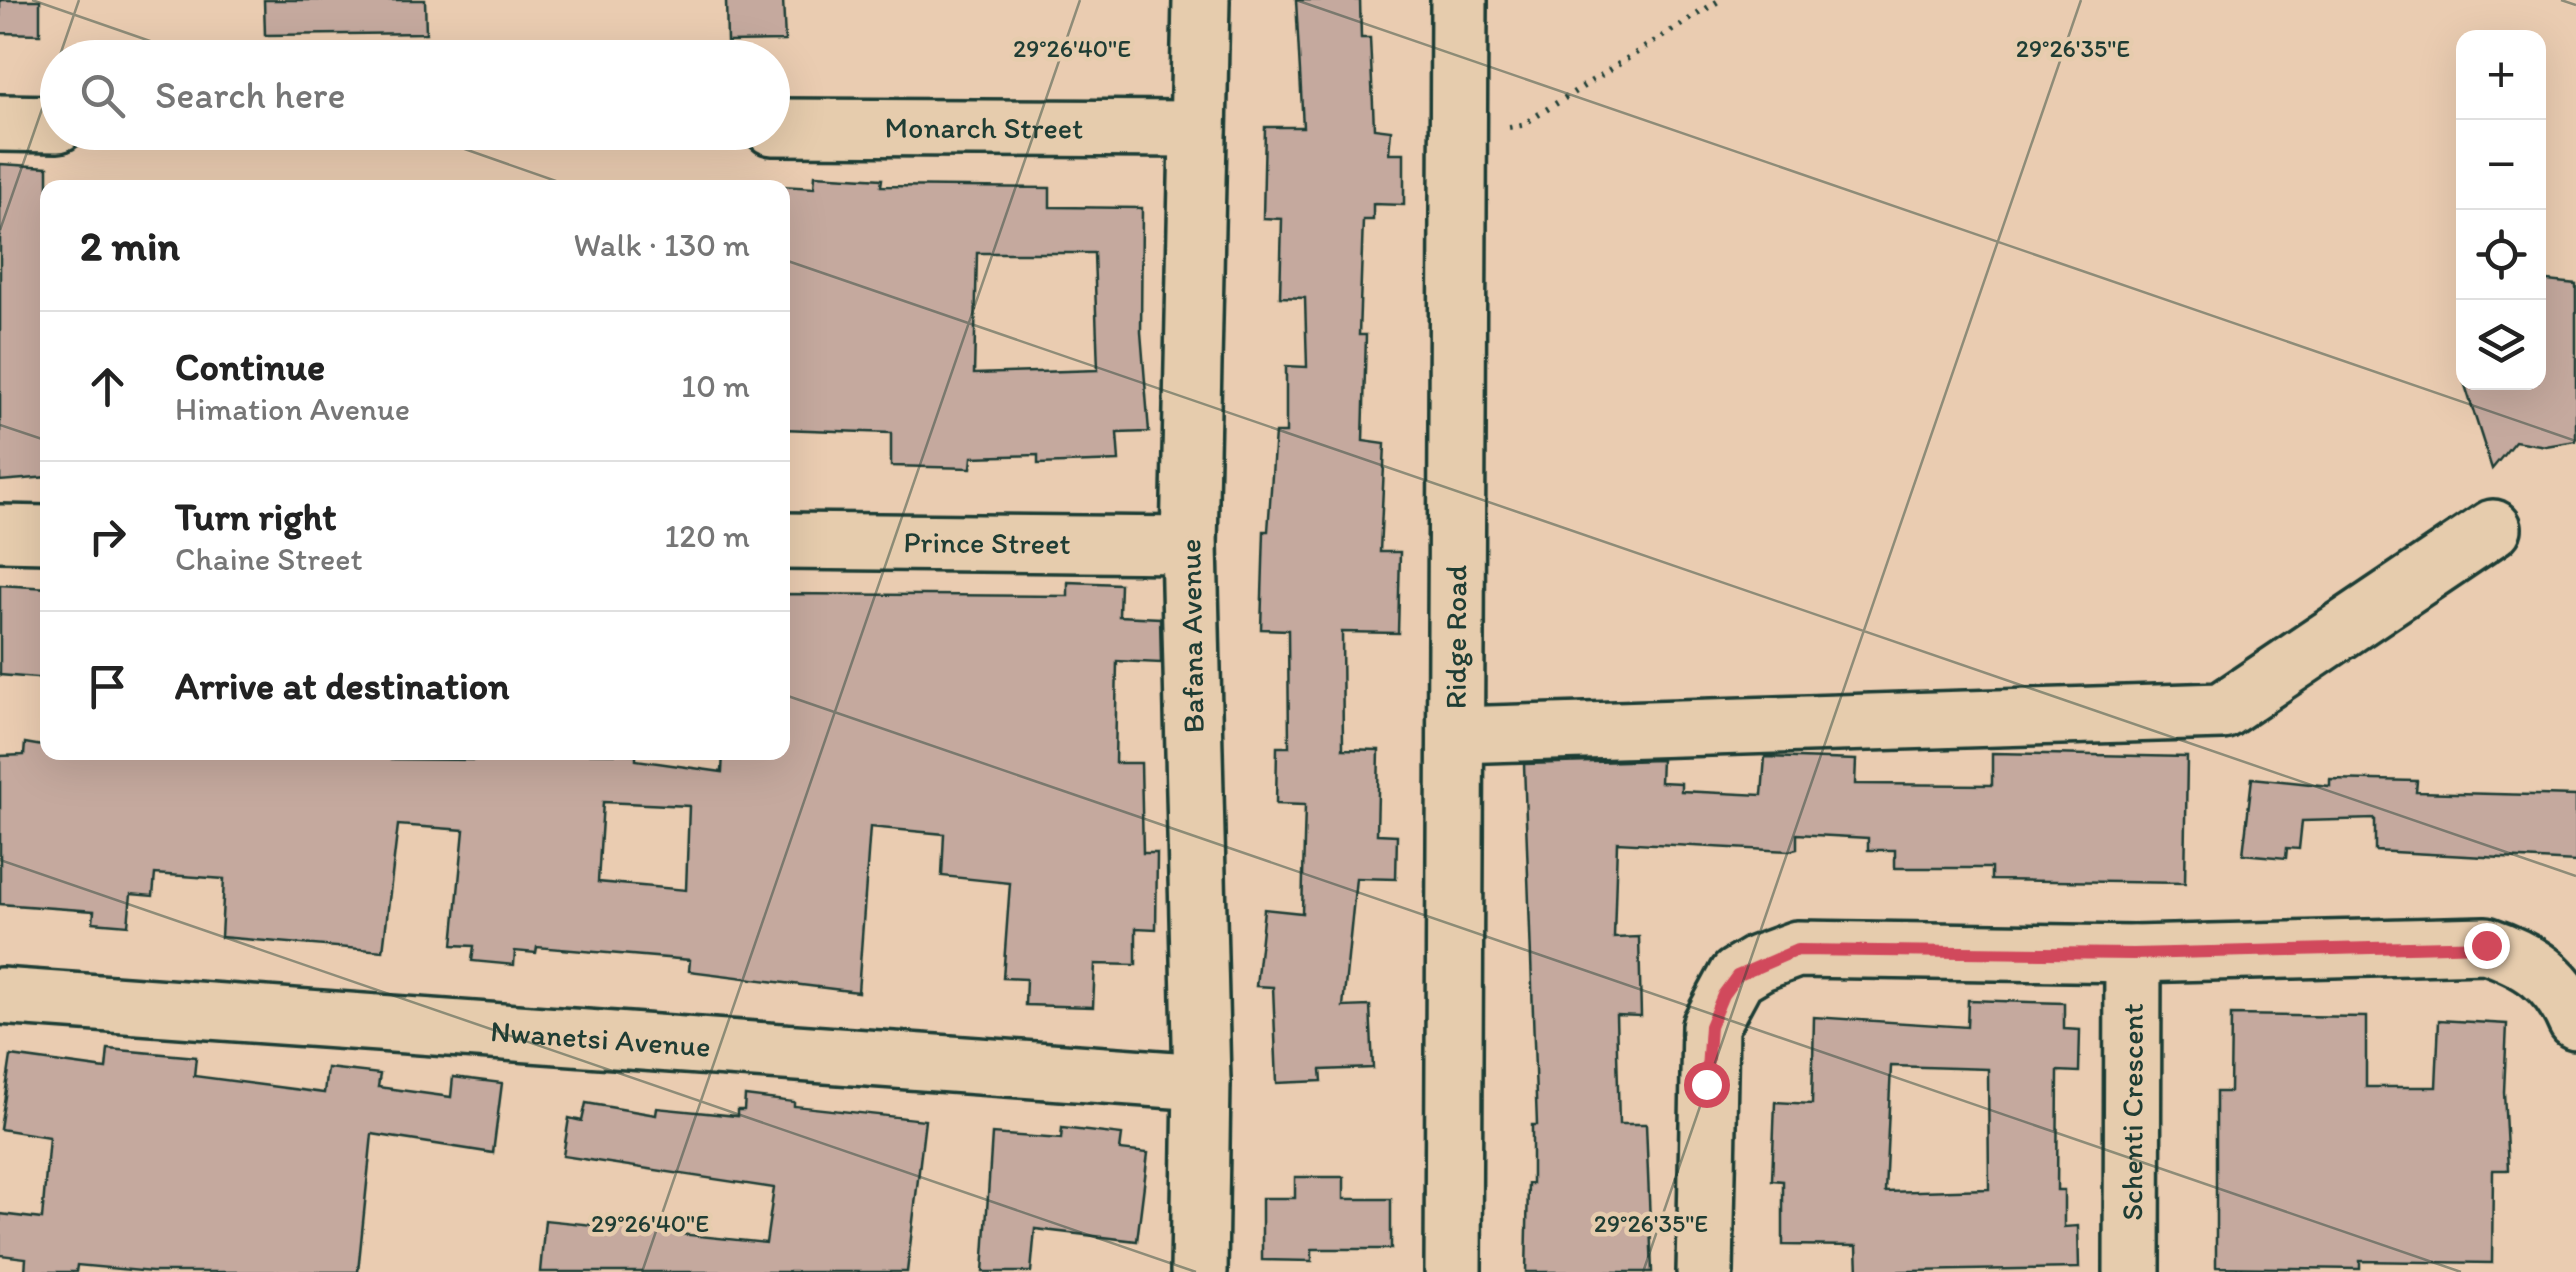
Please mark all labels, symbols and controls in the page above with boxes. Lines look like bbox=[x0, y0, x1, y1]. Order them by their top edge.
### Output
map controls bbox=[2456, 30, 2546, 390]
button: + bbox=[2456, 30, 2546, 120]
text: 29°26'40"E bbox=[1013, 33, 1131, 63]
text: 29°26'35"E bbox=[2016, 33, 2130, 63]
search box bbox=[40, 40, 790, 150]
icon: search bbox=[75, 68, 130, 123]
text: Search here bbox=[155, 72, 346, 118]
street label: Monarch Street bbox=[884, 109, 1084, 146]
button: − bbox=[2456, 120, 2546, 210]
button: locate bbox=[2456, 210, 2546, 300]
text: 2 min bbox=[80, 220, 180, 271]
text: Walk · 130 m bbox=[574, 226, 750, 264]
button: layers bbox=[2456, 300, 2546, 390]
text: Continue bbox=[175, 344, 325, 390]
icon: ahead bbox=[80, 359, 135, 414]
text: 10 m bbox=[681, 367, 750, 405]
text: Himation Avenue bbox=[175, 390, 410, 428]
text: Turn right bbox=[175, 494, 337, 540]
icon: right bbox=[80, 509, 135, 564]
text: 120 m bbox=[664, 517, 750, 555]
street label: Prince Street bbox=[903, 523, 1071, 562]
street label: Bafana Avenue bbox=[1171, 539, 1212, 734]
text: Chaine Street bbox=[175, 540, 363, 578]
street label: Ridge Road bbox=[1437, 565, 1474, 709]
icon: arrive bbox=[80, 659, 135, 714]
text: Arrive at destination bbox=[175, 663, 510, 709]
route end bbox=[2464, 923, 2510, 969]
street label: Schenti Crescent bbox=[2113, 1003, 2151, 1221]
street label: Nwanetsi Avenue bbox=[489, 1012, 712, 1065]
route start bbox=[1684, 1062, 1730, 1108]
text: 29°26'40"E bbox=[591, 1208, 709, 1238]
text: 29°26'35"E bbox=[1594, 1208, 1708, 1238]

